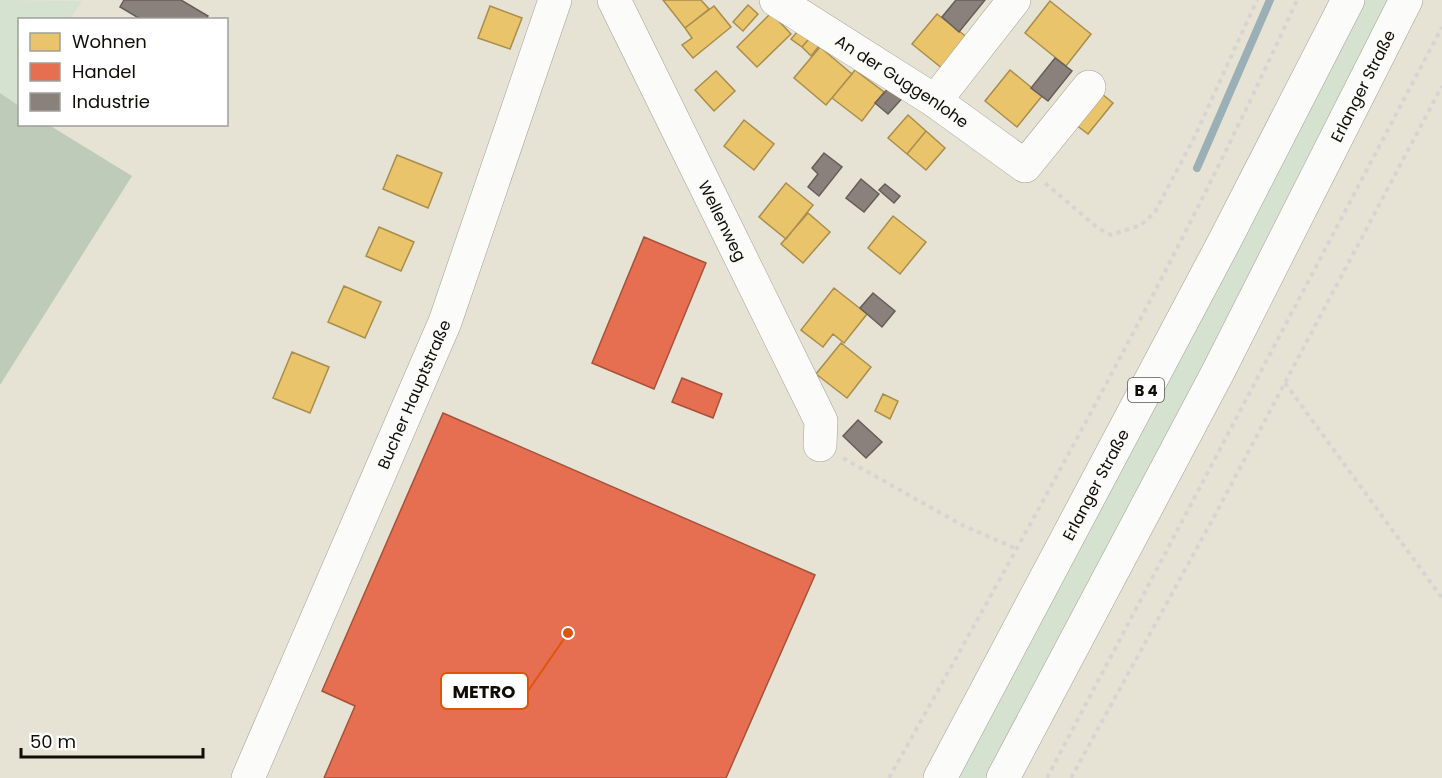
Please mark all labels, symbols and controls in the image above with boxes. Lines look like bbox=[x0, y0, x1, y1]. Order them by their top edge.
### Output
legend bbox=[18, 18, 228, 126]
street label: Erlanger Straße bbox=[1325, 26, 1401, 146]
text: Wohnen bbox=[72, 29, 147, 54]
street label: An der Guggenlohe bbox=[831, 29, 974, 133]
text: Handel bbox=[72, 59, 136, 84]
text: Industrie bbox=[72, 89, 150, 114]
street label: Wellenweg bbox=[693, 176, 752, 265]
street label: Bucher Hauptstraße bbox=[371, 316, 456, 473]
road number: B 4 bbox=[1128, 378, 1164, 402]
street label: Erlanger Straße bbox=[1056, 425, 1134, 544]
callout: METRO bbox=[441, 673, 528, 709]
text: METRO bbox=[453, 679, 515, 704]
scale bar bbox=[21, 721, 202, 759]
text: 50 m bbox=[30, 729, 76, 754]

